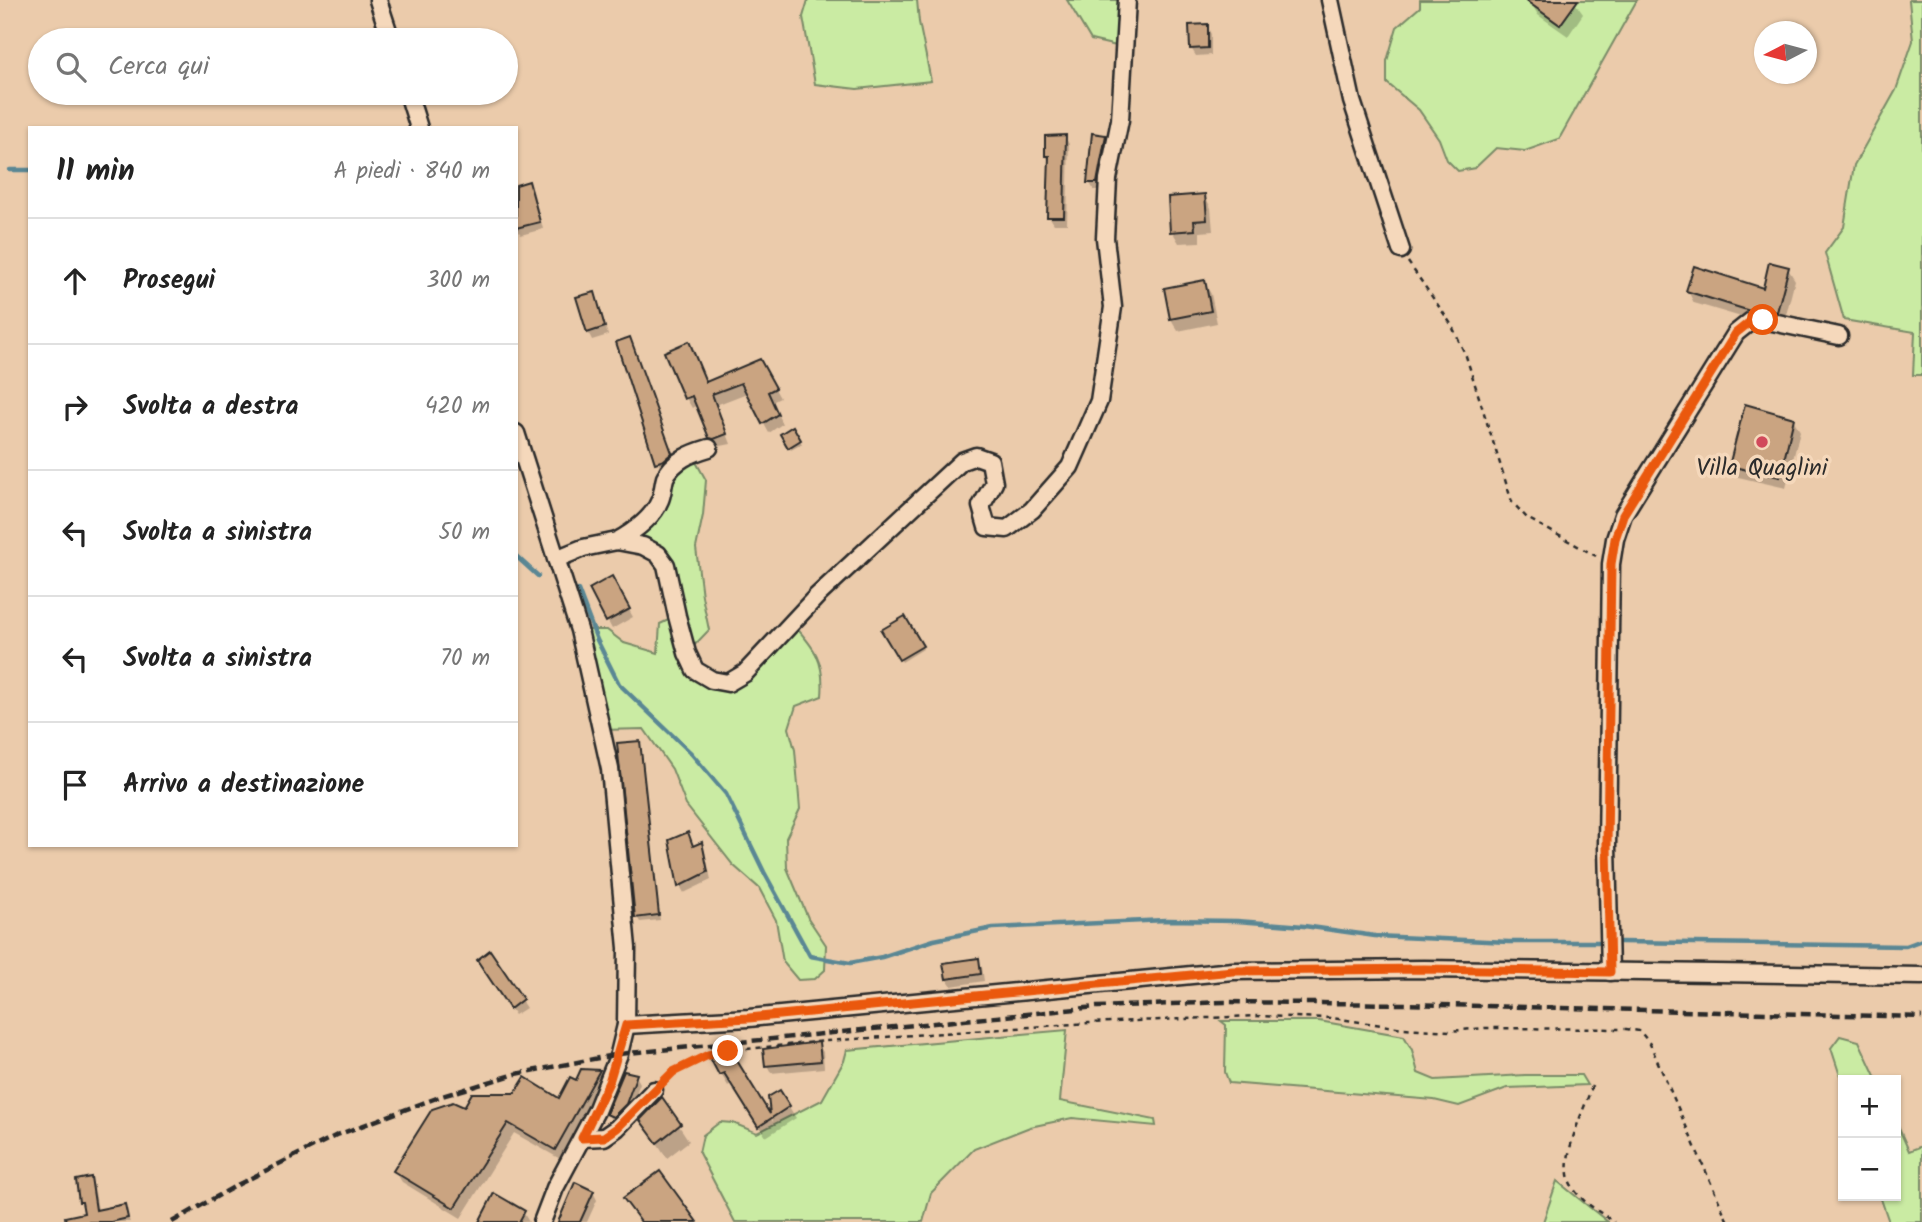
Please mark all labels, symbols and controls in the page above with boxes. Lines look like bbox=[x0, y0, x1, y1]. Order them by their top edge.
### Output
north arrow bbox=[1754, 21, 1817, 84]
search box bbox=[28, 28, 518, 105]
text: Cerca qui bbox=[108, 46, 209, 88]
icon: search bbox=[52, 48, 90, 86]
text: 11 min bbox=[56, 148, 135, 196]
text: A piedi · 840 m bbox=[334, 154, 490, 190]
text: Prosegui bbox=[123, 260, 215, 302]
icon: ahead bbox=[56, 262, 94, 300]
text: 300 m bbox=[426, 263, 490, 299]
route start bbox=[1747, 304, 1778, 335]
text: Svolta a destra bbox=[123, 386, 299, 428]
icon: right bbox=[56, 388, 94, 426]
text: 420 m bbox=[425, 389, 490, 425]
marker: Villa Quaglini bbox=[1754, 434, 1770, 450]
place label: Villa Quaglini bbox=[1697, 449, 1829, 488]
text: Svolta a sinistra bbox=[123, 512, 312, 554]
icon: left bbox=[56, 514, 94, 552]
text: 50 m bbox=[439, 515, 490, 551]
text: Svolta a sinistra bbox=[123, 638, 312, 680]
icon: left bbox=[56, 640, 94, 678]
text: 70 m bbox=[440, 641, 490, 677]
text: Arrivo a destinazione bbox=[123, 764, 364, 806]
icon: arrive bbox=[56, 766, 94, 804]
route end bbox=[712, 1035, 743, 1066]
map controls bbox=[1838, 1075, 1901, 1201]
button: + bbox=[1838, 1075, 1901, 1138]
button: − bbox=[1838, 1138, 1901, 1201]

